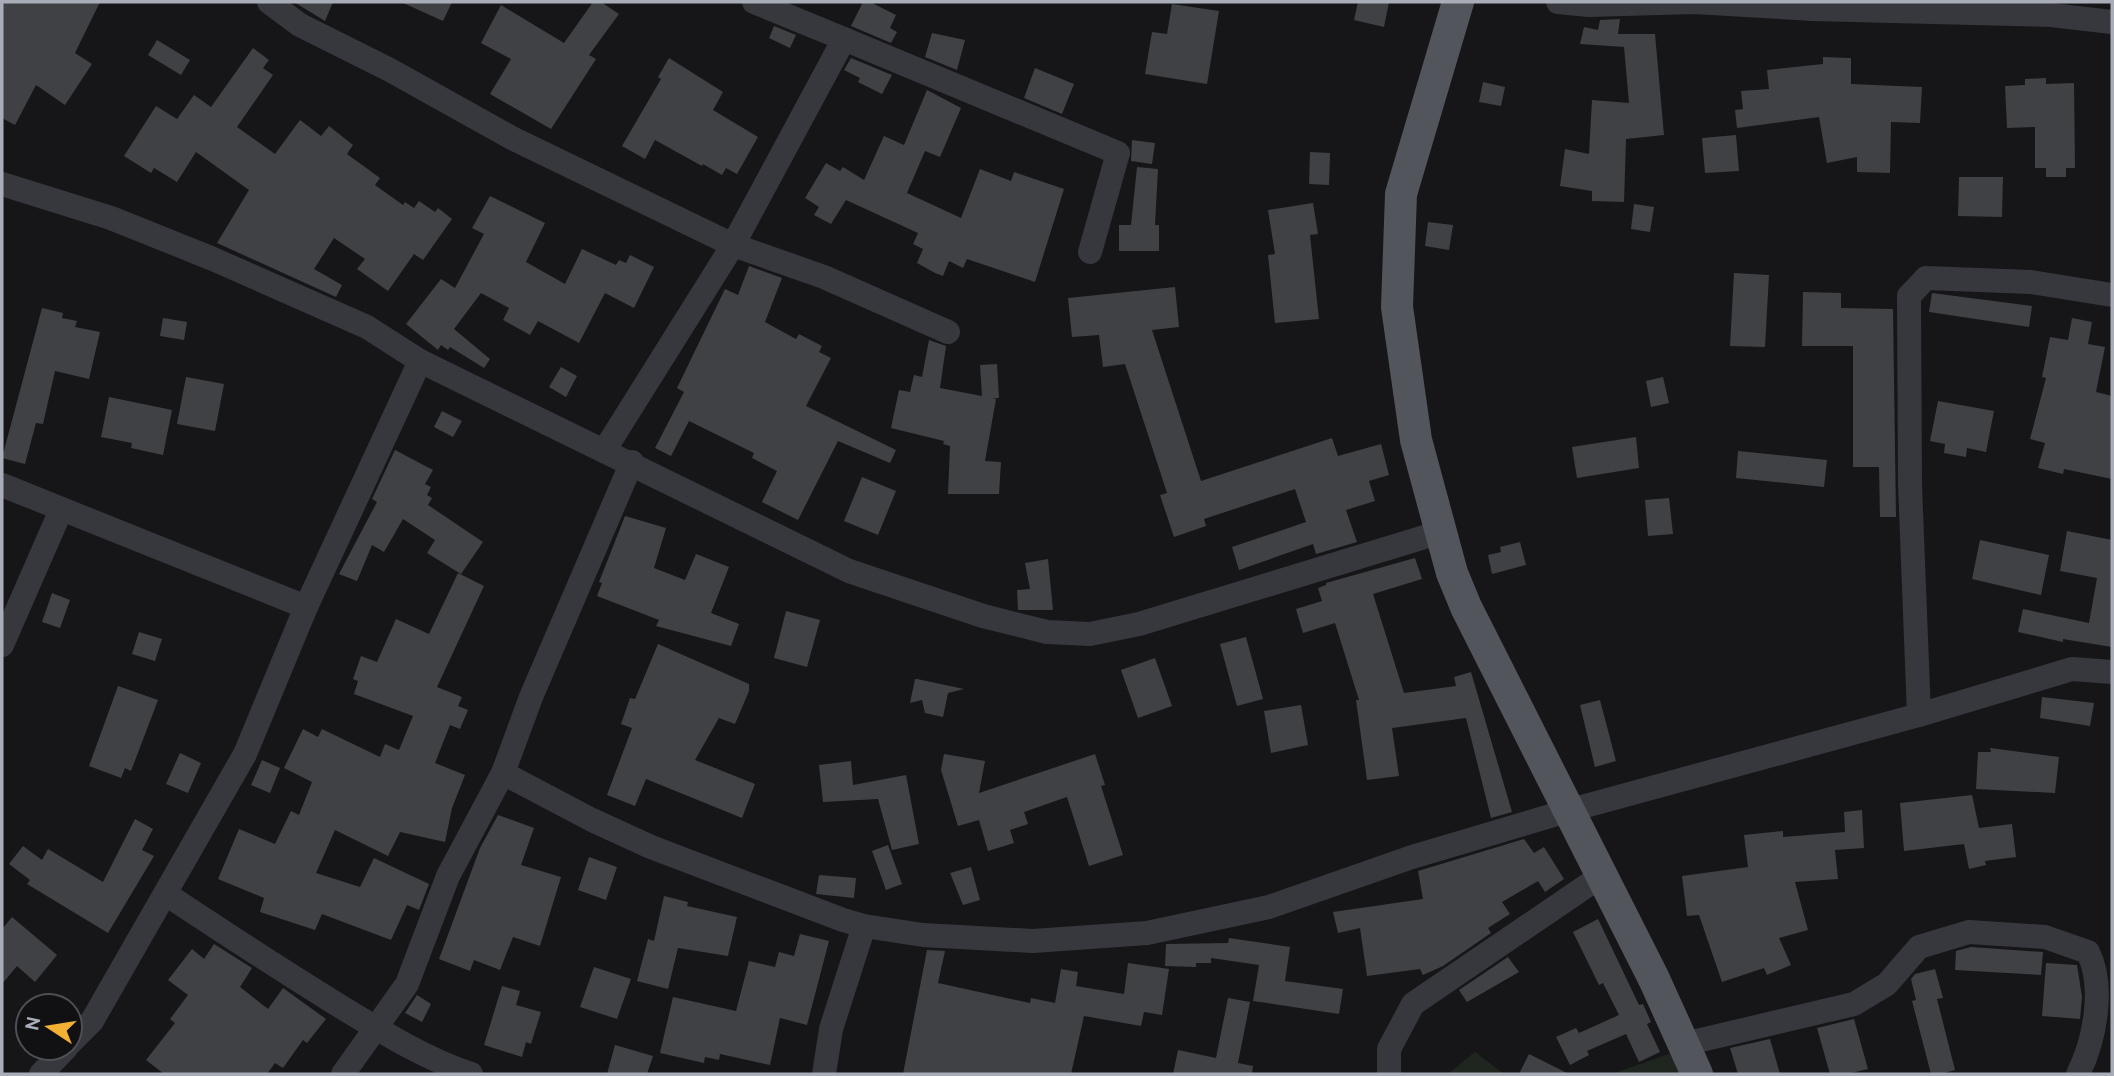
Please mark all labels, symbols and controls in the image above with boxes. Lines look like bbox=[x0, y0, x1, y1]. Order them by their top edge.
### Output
north arrow bbox=[14, 992, 84, 1062]
text: N bbox=[21, 1015, 47, 1033]

